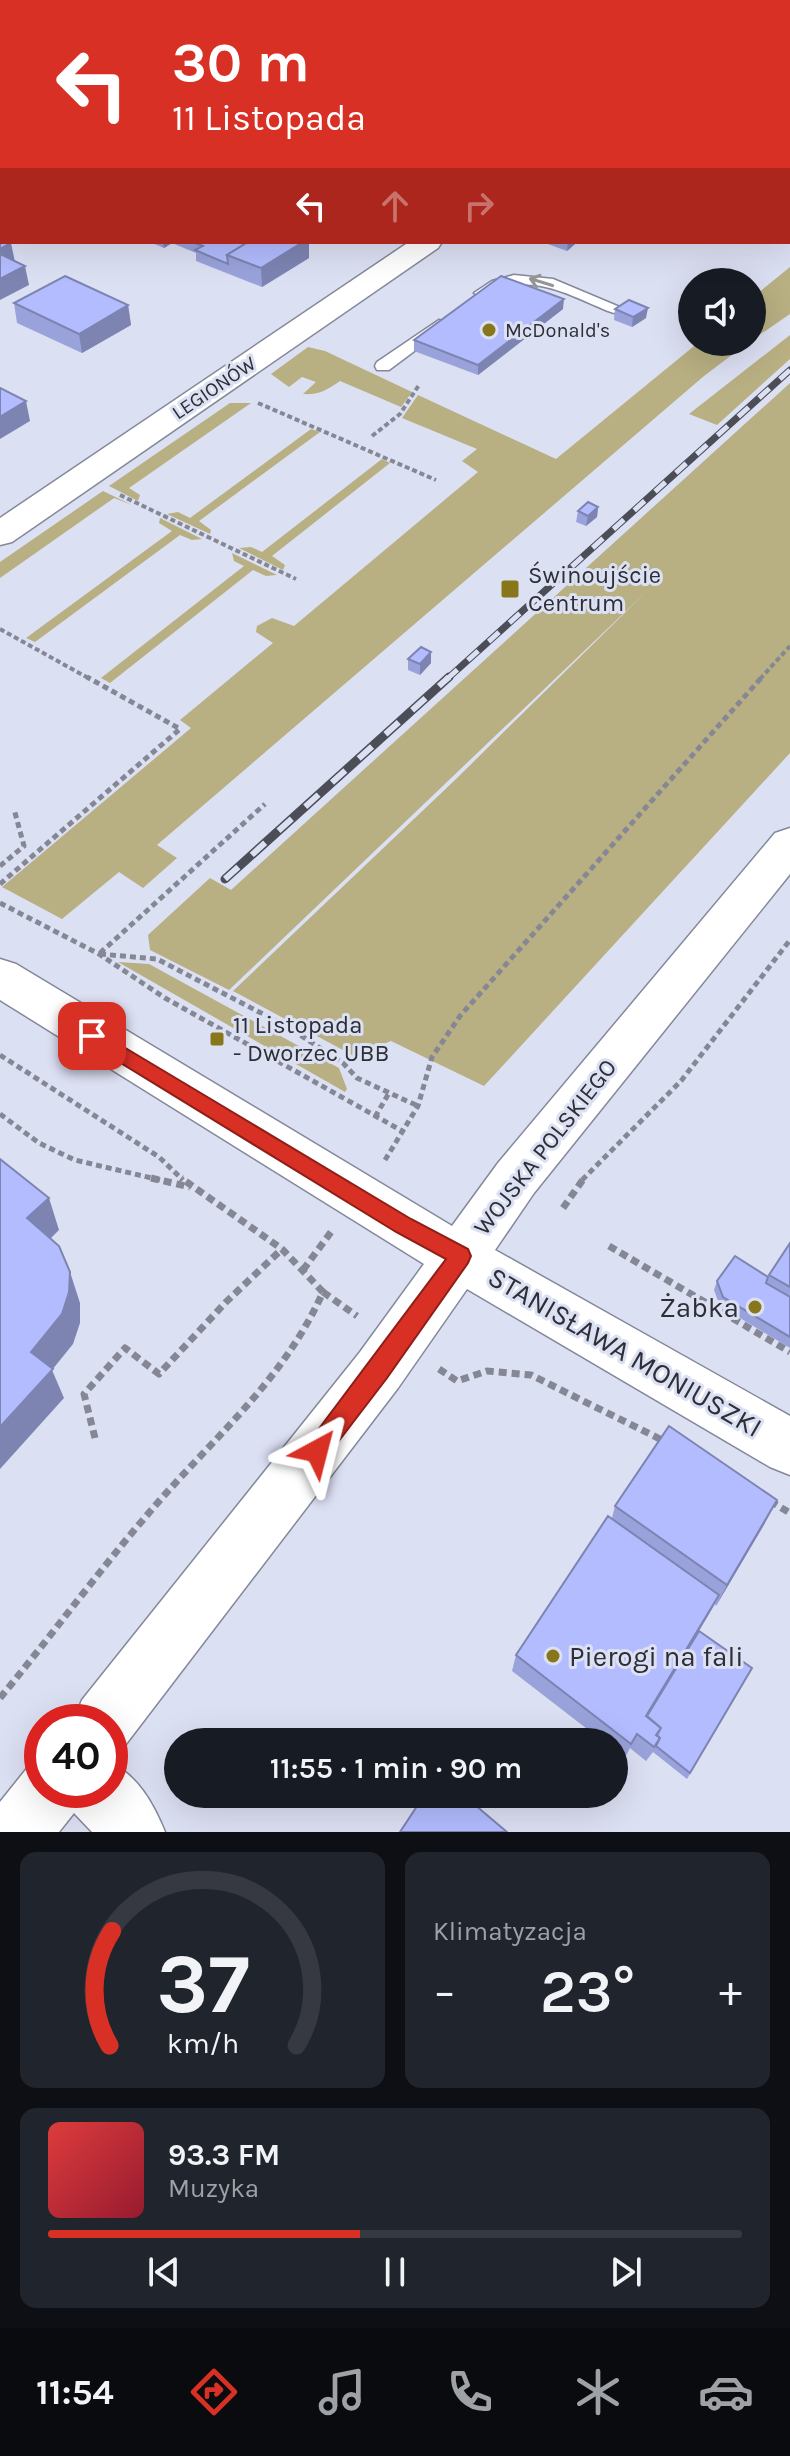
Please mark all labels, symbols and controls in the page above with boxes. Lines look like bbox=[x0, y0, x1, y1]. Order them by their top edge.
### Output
text: 30 m bbox=[172, 30, 310, 95]
icon: left bbox=[40, 32, 144, 136]
text: 11 Listopada bbox=[172, 97, 366, 139]
icon: left bbox=[289, 184, 333, 228]
icon: ahead bbox=[373, 184, 417, 228]
icon: right bbox=[457, 184, 501, 228]
map controls bbox=[678, 268, 766, 356]
button: sound bbox=[678, 268, 766, 356]
one-way arrow bbox=[528, 274, 553, 289]
place label: McDonald's bbox=[505, 319, 610, 342]
marker: McDonald's bbox=[480, 321, 498, 339]
street label: LEGIONÓW bbox=[167, 351, 261, 425]
place label: Świnoujście Centrum bbox=[528, 561, 661, 617]
marker: Świnoujście Centrum bbox=[499, 578, 521, 600]
pin bbox=[58, 1002, 126, 1070]
place label: 11 Listopada - Dworzec UBB bbox=[233, 1011, 389, 1067]
icon: arrive bbox=[70, 1014, 114, 1058]
marker: 11 Listopada - Dworzec UBB bbox=[208, 1030, 226, 1048]
street label: WOJSKA POLSKIEGO bbox=[468, 1053, 622, 1241]
street label: STANISŁAWA MONIUSZKI bbox=[482, 1260, 768, 1444]
place label: Żabka bbox=[659, 1291, 739, 1324]
marker: Żabka bbox=[746, 1298, 764, 1316]
position arrow bbox=[275, 1409, 359, 1493]
place label: Pierogi na fali bbox=[569, 1640, 744, 1673]
marker: Pierogi na fali bbox=[544, 1647, 562, 1665]
speed limit sign: 40 bbox=[24, 1704, 128, 1808]
text: 11:55 · 1 min · 90 m bbox=[270, 1750, 522, 1786]
text: Klimatyzacja bbox=[433, 1916, 587, 1947]
text: 37 bbox=[156, 1936, 249, 2033]
text: 23° bbox=[540, 1957, 635, 2027]
text: − bbox=[433, 1966, 456, 2017]
text: + bbox=[719, 1966, 742, 2017]
text: km/h bbox=[166, 2027, 239, 2060]
text: 93.3 FM bbox=[168, 2137, 280, 2173]
text: Muzyka bbox=[168, 2173, 259, 2204]
icon: previous bbox=[142, 2250, 186, 2294]
icon: pause bbox=[373, 2250, 417, 2294]
icon: next bbox=[604, 2250, 648, 2294]
icon: directions bbox=[186, 2364, 242, 2420]
icon: music bbox=[314, 2364, 370, 2420]
icon: phone bbox=[442, 2364, 498, 2420]
icon: climate bbox=[570, 2364, 626, 2420]
icon: car bbox=[698, 2364, 754, 2420]
text: 11:54 bbox=[36, 2371, 114, 2413]

